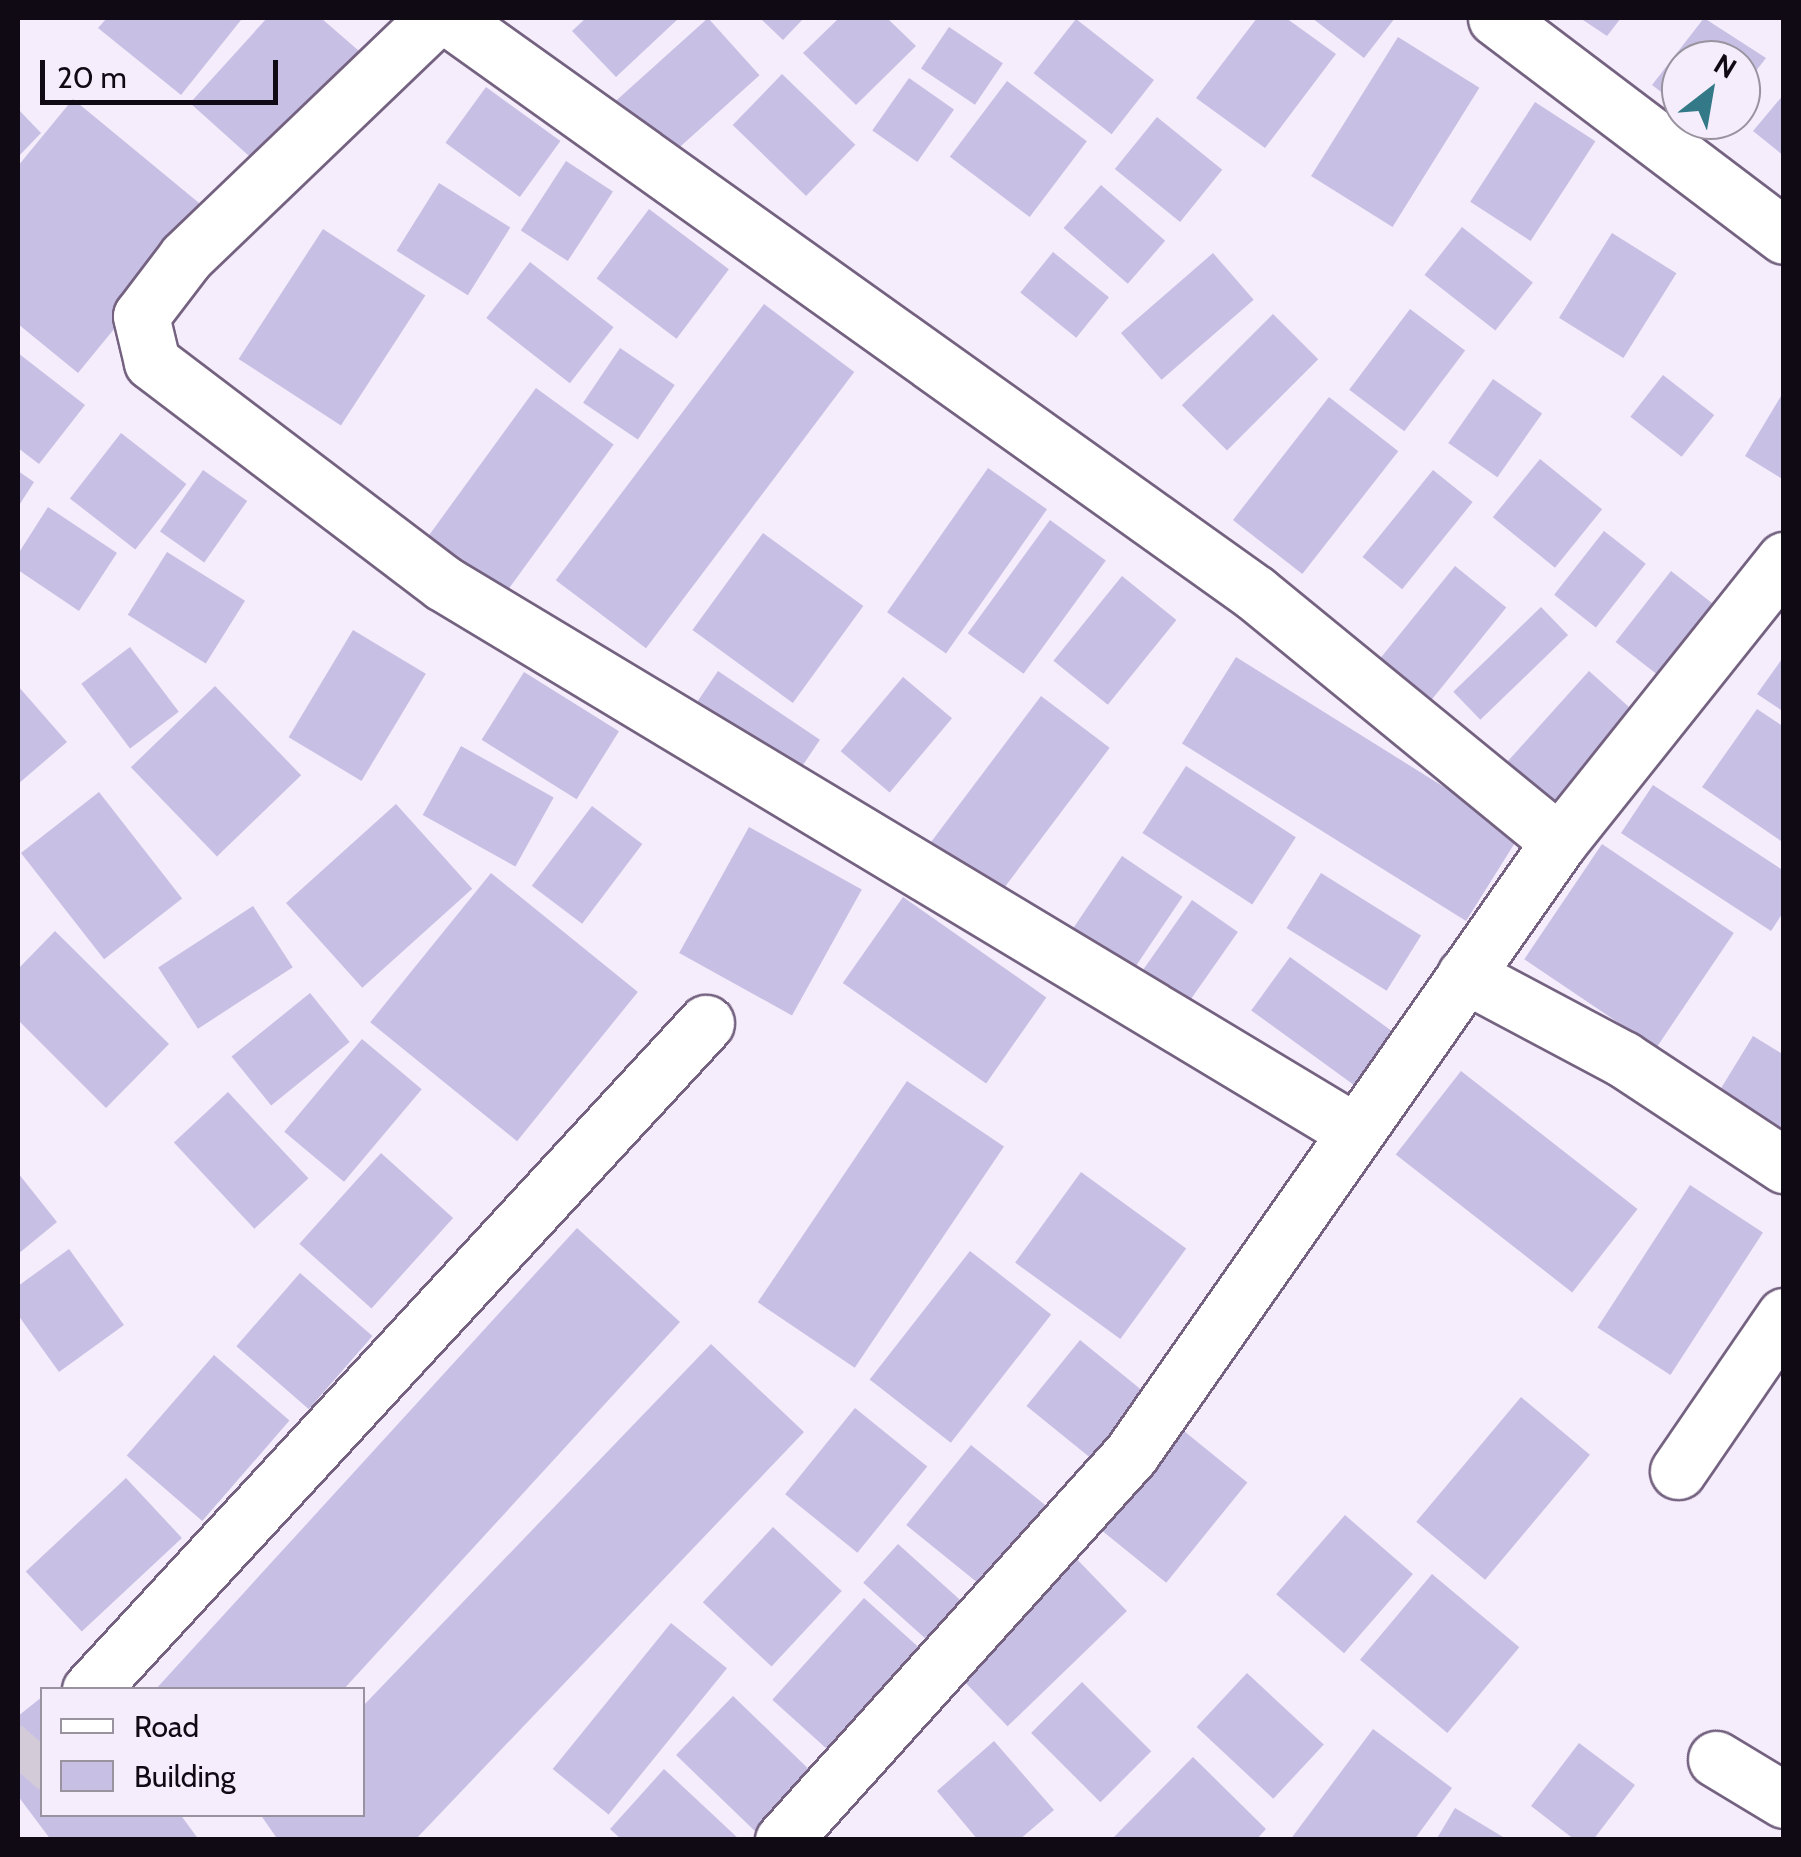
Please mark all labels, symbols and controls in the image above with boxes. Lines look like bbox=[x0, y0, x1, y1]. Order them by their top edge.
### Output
scale bar bbox=[45, 40, 282, 102]
north arrow bbox=[1661, 40, 1761, 140]
text: N bbox=[1708, 46, 1743, 86]
text: 20 m bbox=[57, 59, 127, 96]
legend bbox=[40, 1687, 365, 1817]
text: Road bbox=[134, 1708, 199, 1745]
text: Building bbox=[134, 1758, 236, 1795]

